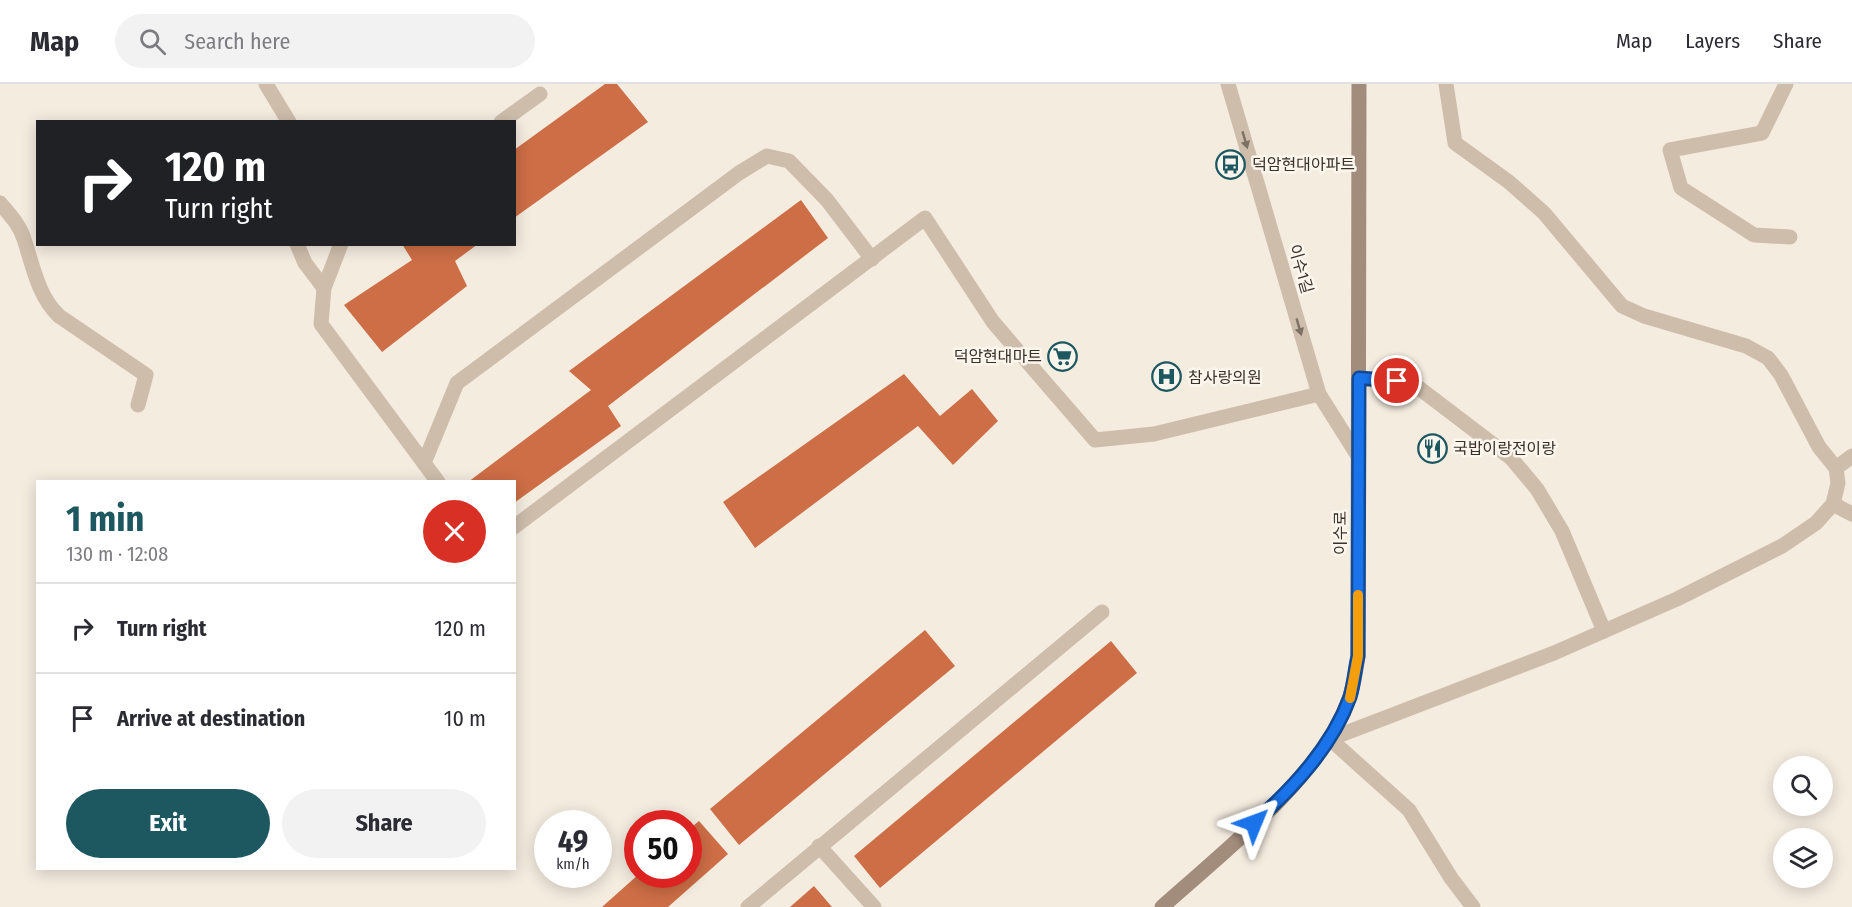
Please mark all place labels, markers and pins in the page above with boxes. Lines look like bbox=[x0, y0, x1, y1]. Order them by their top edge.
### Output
bus stop icon: 덕암현대아파트 bbox=[1215, 148, 1247, 180]
place label: 덕암현대아파트 bbox=[1252, 155, 1355, 174]
supermarket icon: 덕암현대마트 bbox=[1047, 340, 1079, 372]
place label: 덕암현대마트 bbox=[954, 347, 1042, 366]
pin bbox=[1371, 355, 1422, 406]
hospital icon: 참사랑의원 bbox=[1151, 361, 1183, 393]
place label: 참사랑의원 bbox=[1188, 368, 1262, 387]
restaurant icon: 국밥이랑전이랑 bbox=[1416, 432, 1448, 464]
place label: 국밥이랑전이랑 bbox=[1453, 439, 1556, 458]

